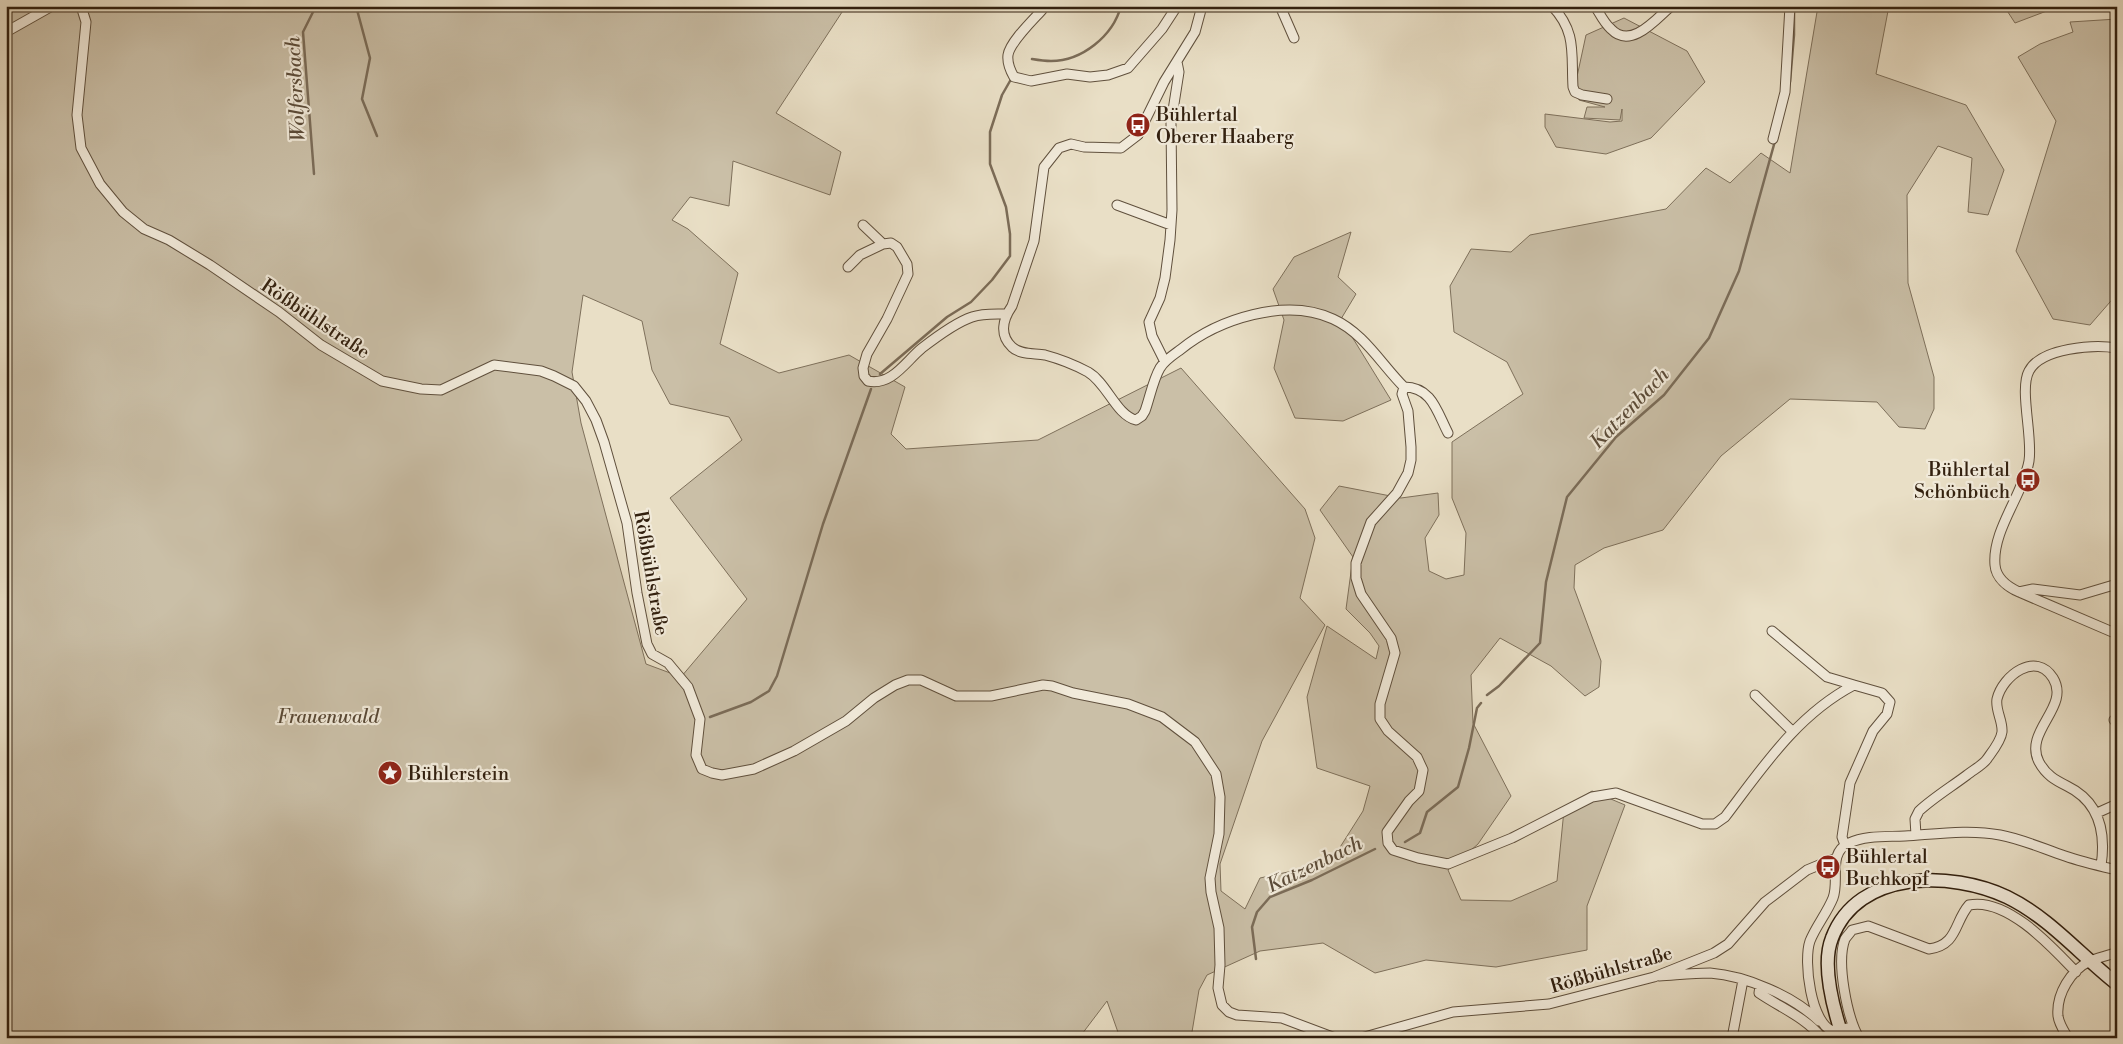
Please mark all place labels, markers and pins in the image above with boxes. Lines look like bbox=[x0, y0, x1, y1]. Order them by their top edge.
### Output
place label: Bühlertal Oberer Haaberg bbox=[1155, 103, 1294, 149]
bus stop icon: Bühlertal Oberer Haaberg bbox=[1125, 112, 1151, 138]
place label: Bühlertal Schönbüch bbox=[1914, 458, 2010, 504]
bus stop icon: Bühlertal Schönbüch bbox=[2015, 467, 2041, 493]
place icon: Bühlerstein bbox=[377, 760, 403, 786]
place label: Bühlerstein bbox=[407, 762, 509, 786]
place label: Bühlertal Buchkopf bbox=[1845, 845, 1930, 891]
bus stop icon: Bühlertal Buchkopf bbox=[1815, 854, 1841, 880]

